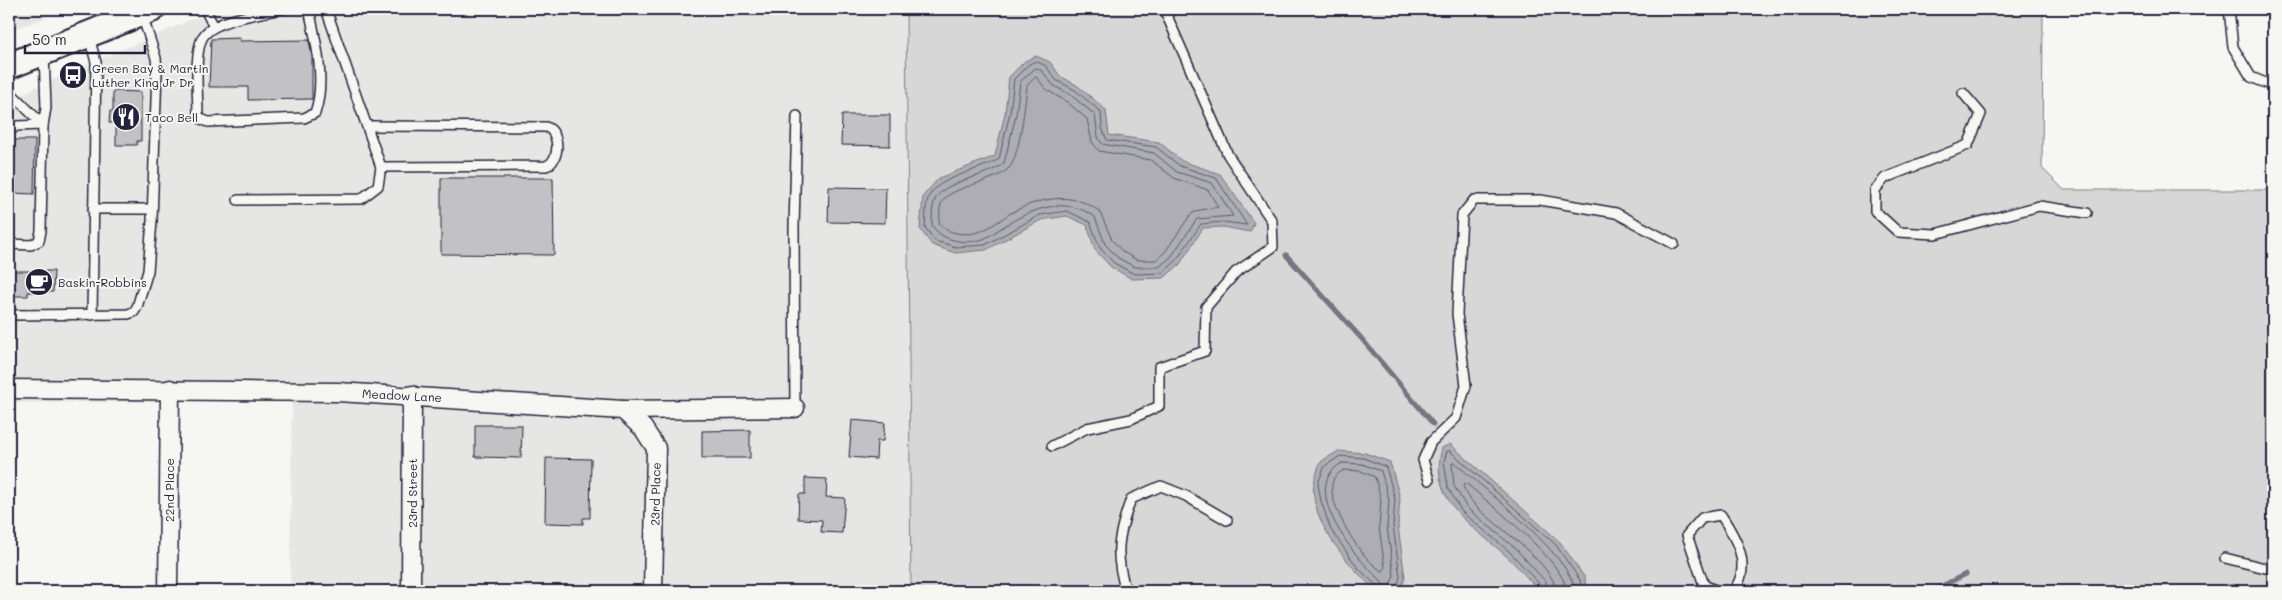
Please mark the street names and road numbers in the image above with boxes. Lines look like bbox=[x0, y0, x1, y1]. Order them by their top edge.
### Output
street label: Meadow Lane bbox=[362, 385, 442, 405]
street label: 22nd Place bbox=[161, 458, 177, 522]
street label: 23rd Street bbox=[404, 458, 420, 528]
street label: 23rd Place bbox=[646, 462, 664, 526]

